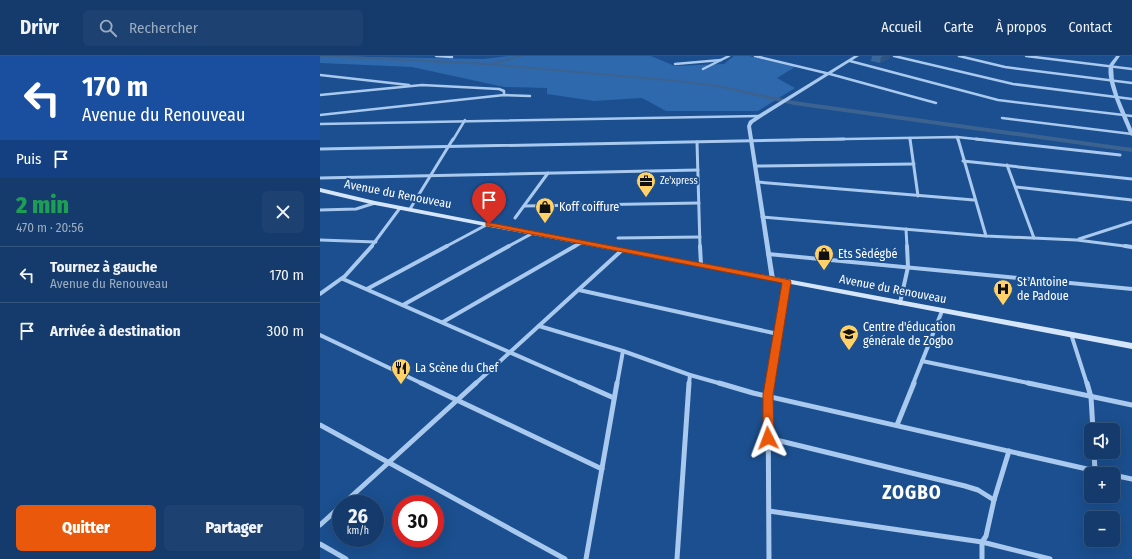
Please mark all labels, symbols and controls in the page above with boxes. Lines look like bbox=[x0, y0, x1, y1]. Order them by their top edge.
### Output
search box bbox=[83, 10, 363, 46]
text: Drivr bbox=[20, 16, 59, 39]
icon: search bbox=[97, 17, 119, 39]
text: Rechercher bbox=[129, 19, 198, 37]
text: Accueil bbox=[881, 19, 922, 36]
text: Carte bbox=[944, 19, 974, 36]
text: À propos bbox=[996, 19, 1047, 36]
text: Contact bbox=[1069, 19, 1112, 36]
text: 170 m bbox=[82, 70, 148, 103]
icon: left bbox=[16, 72, 68, 124]
text: Avenue du Renouveau bbox=[82, 104, 245, 126]
icon: arrive bbox=[50, 148, 72, 170]
text: Puis bbox=[16, 150, 42, 168]
office icon: Ze'xpress bbox=[635, 170, 657, 198]
place label: Ze'xpress bbox=[660, 175, 698, 187]
street label: Avenue du Renouveau bbox=[343, 177, 453, 211]
pin bbox=[472, 183, 506, 224]
icon: arrive bbox=[478, 189, 500, 211]
text: 2 min bbox=[16, 191, 69, 219]
button: close bbox=[262, 191, 304, 233]
shop icon: Koff coiffure bbox=[534, 196, 556, 224]
place label: Koff coiffure bbox=[559, 200, 619, 214]
text: 470 m · 20:56 bbox=[16, 220, 84, 235]
shop icon: Ets Sèdégbé bbox=[813, 243, 835, 271]
place label: Ets Sèdégbé bbox=[838, 247, 898, 261]
text: Tournez à gauche bbox=[50, 258, 157, 276]
icon: left bbox=[16, 264, 38, 286]
text: 170 m bbox=[269, 266, 304, 284]
street label: Avenue du Renouveau bbox=[838, 272, 948, 306]
place label: St Antoine de Padoue bbox=[1017, 275, 1069, 303]
text: Avenue du Renouveau bbox=[50, 276, 168, 291]
hospital icon: St Antoine de Padoue bbox=[992, 278, 1014, 306]
icon: arrive bbox=[16, 320, 38, 342]
place label: Centre d'éducation générale de Zogbo bbox=[863, 320, 956, 348]
text: Arrivée à destination bbox=[50, 322, 181, 340]
text: 300 m bbox=[267, 322, 304, 340]
school or university icon: Centre d'éducation générale de Zogbo bbox=[838, 323, 860, 351]
restaurant icon: La Scène du Chef bbox=[390, 357, 412, 385]
place label: La Scène du Chef bbox=[415, 361, 500, 375]
position arrow bbox=[747, 417, 789, 459]
map controls bbox=[1084, 423, 1120, 547]
button: sound bbox=[1084, 423, 1120, 459]
button: + bbox=[1084, 467, 1120, 503]
district label: ZOGBO bbox=[882, 481, 942, 504]
speed limit sign: 30 bbox=[392, 495, 444, 547]
text: 26 bbox=[348, 504, 368, 528]
button: Quitter bbox=[16, 505, 156, 551]
button: Partager bbox=[164, 505, 304, 551]
button: − bbox=[1084, 511, 1120, 547]
text: km/h bbox=[347, 525, 369, 537]

